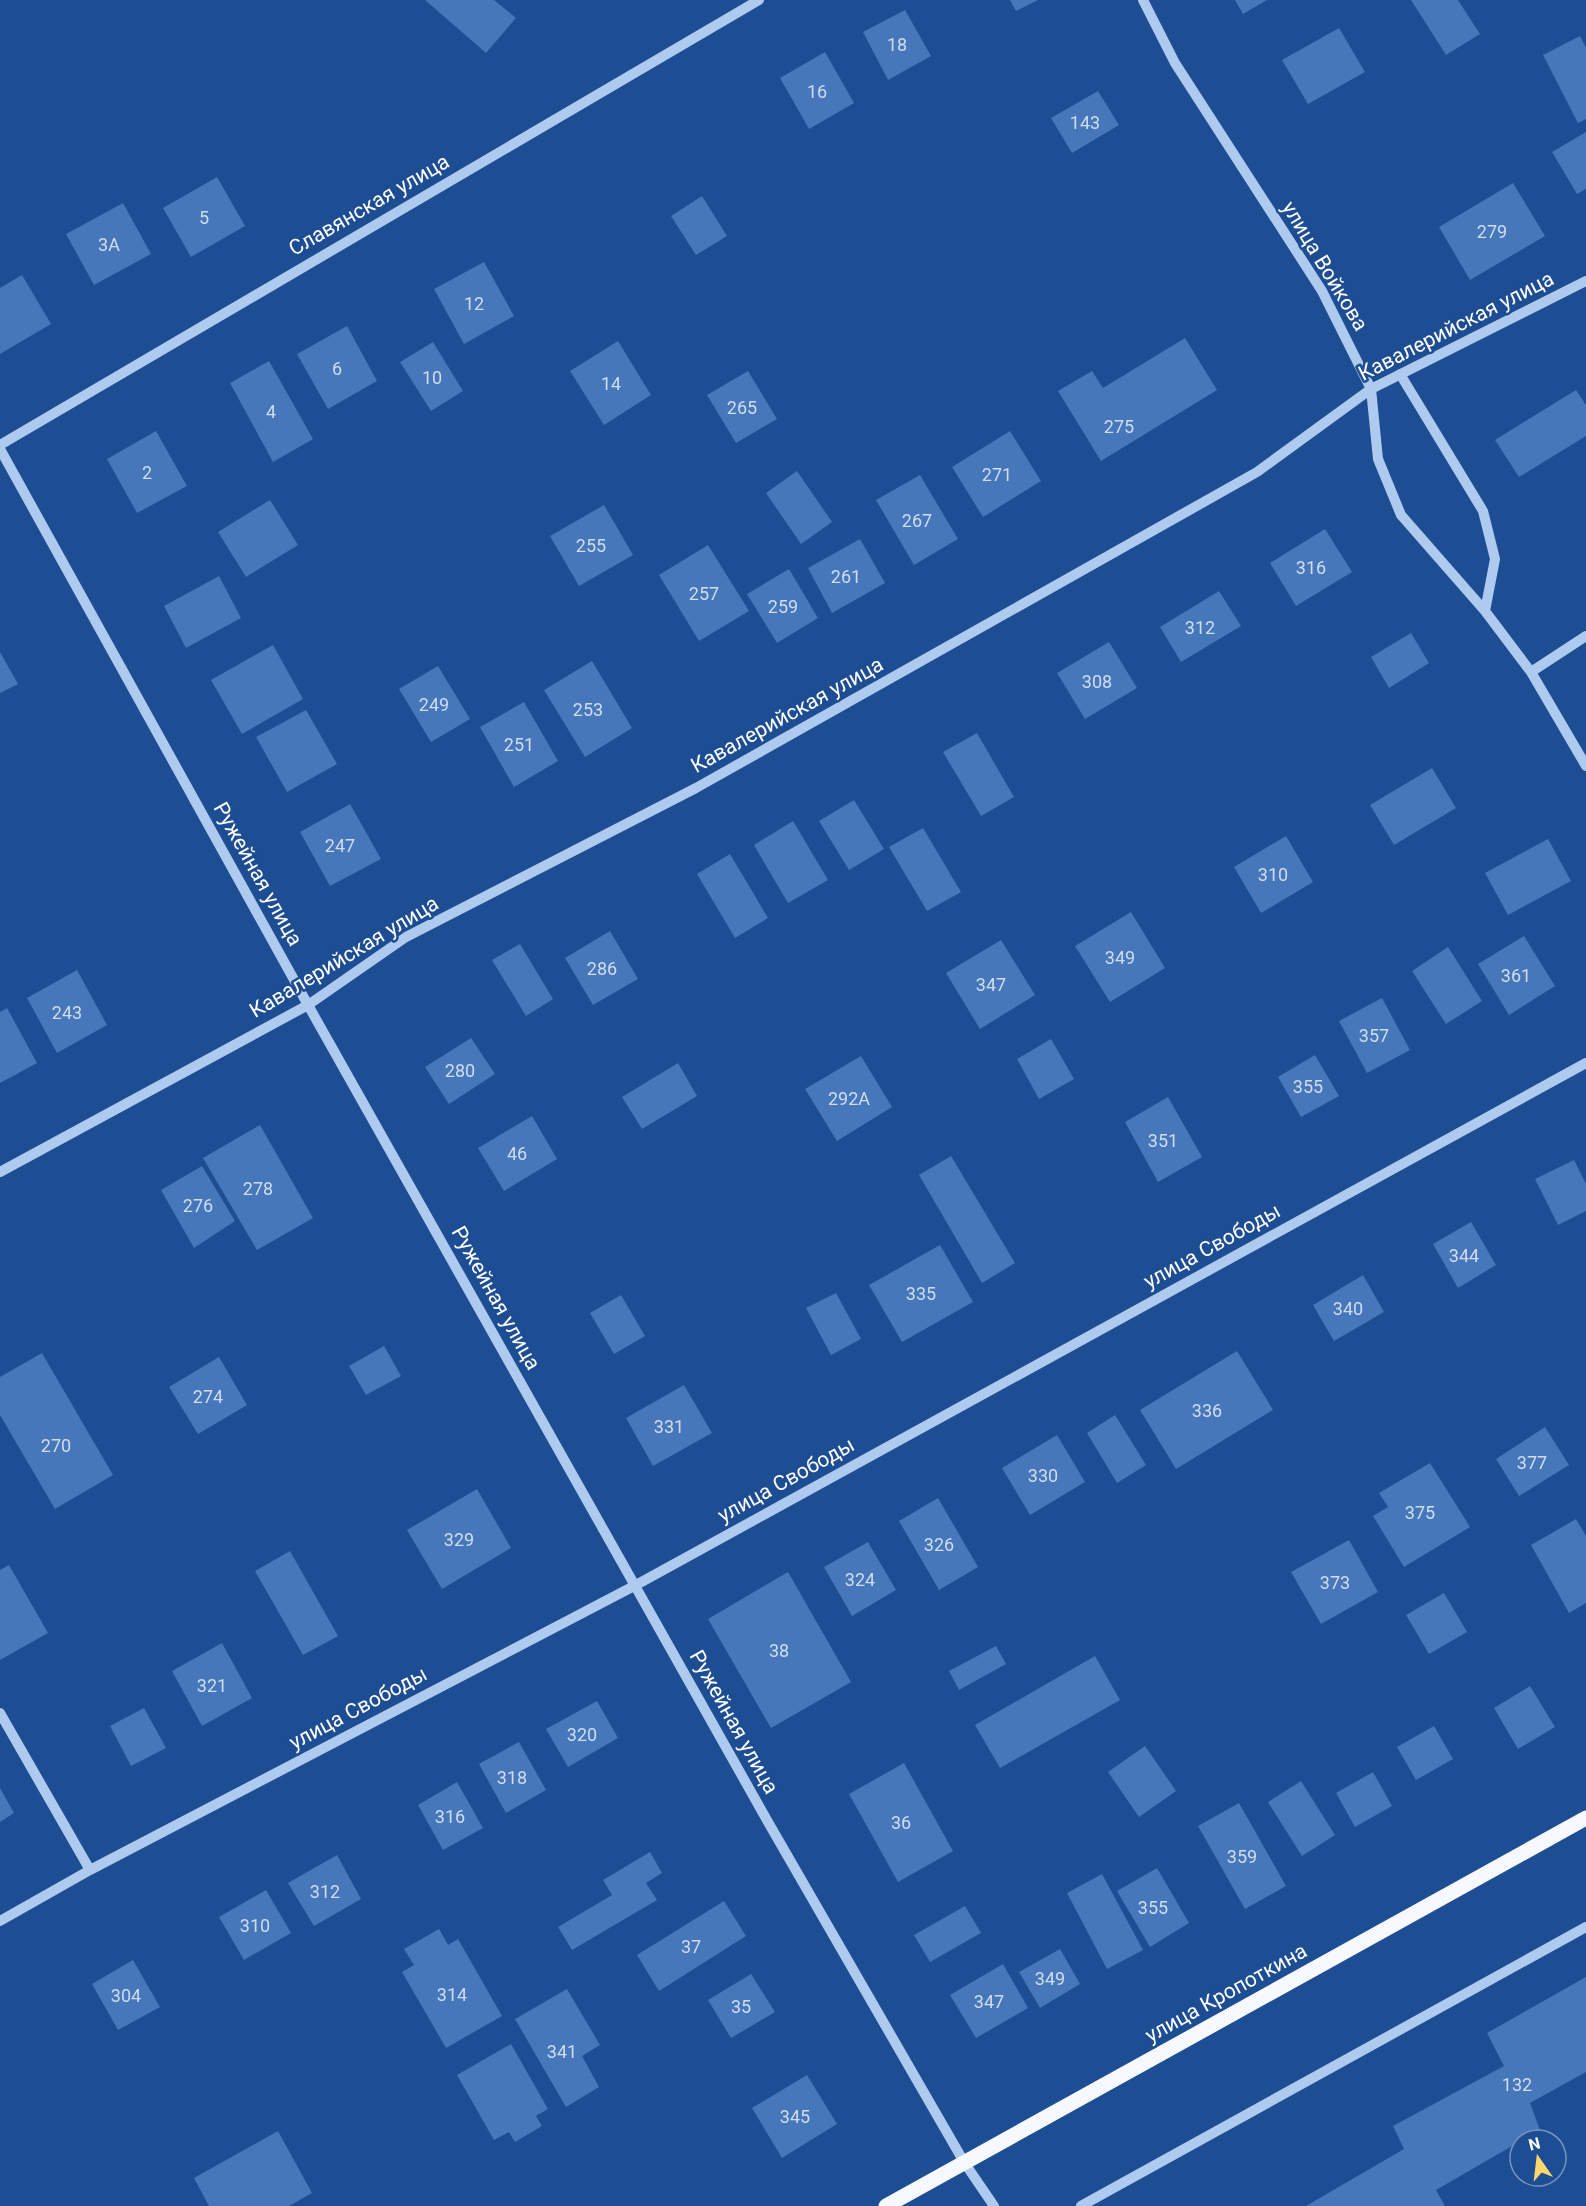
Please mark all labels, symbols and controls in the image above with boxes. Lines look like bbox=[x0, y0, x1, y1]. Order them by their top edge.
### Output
house number: 18 bbox=[887, 34, 907, 55]
house number: 16 bbox=[807, 81, 827, 102]
house number: 143 bbox=[1070, 112, 1100, 133]
street label: Славянская улица bbox=[285, 149, 453, 261]
street label: улица Войкова bbox=[1277, 197, 1373, 335]
house number: 5 bbox=[199, 207, 209, 228]
house number: 279 bbox=[1477, 221, 1507, 242]
house number: 3А bbox=[98, 234, 120, 255]
street label: Кавалерийская улица bbox=[1354, 266, 1558, 386]
house number: 12 bbox=[464, 293, 484, 314]
house number: 6 bbox=[332, 358, 342, 379]
house number: 10 bbox=[422, 367, 442, 388]
house number: 14 bbox=[601, 373, 621, 394]
house number: 265 bbox=[727, 397, 757, 418]
house number: 4 bbox=[266, 401, 276, 422]
house number: 275 bbox=[1104, 416, 1134, 437]
house number: 2 bbox=[142, 462, 152, 483]
house number: 271 bbox=[982, 464, 1012, 485]
house number: 267 bbox=[902, 510, 932, 531]
house number: 255 bbox=[576, 535, 606, 556]
house number: 316 bbox=[1296, 557, 1326, 578]
house number: 261 bbox=[831, 566, 861, 587]
house number: 257 bbox=[689, 583, 719, 604]
house number: 259 bbox=[768, 596, 798, 617]
house number: 312 bbox=[1185, 617, 1215, 638]
street label: Кавалерийская улица bbox=[687, 652, 887, 778]
house number: 308 bbox=[1082, 671, 1112, 692]
house number: 249 bbox=[419, 694, 449, 715]
house number: 253 bbox=[573, 699, 603, 720]
house number: 251 bbox=[504, 734, 534, 755]
street label: Ружейная улица bbox=[209, 798, 307, 950]
house number: 247 bbox=[325, 835, 355, 856]
house number: 310 bbox=[1258, 864, 1288, 885]
street label: Кавалерийская улица bbox=[245, 891, 443, 1023]
house number: 349 bbox=[1105, 947, 1135, 968]
house number: 286 bbox=[587, 958, 617, 979]
house number: 361 bbox=[1501, 965, 1531, 986]
house number: 347 bbox=[976, 974, 1006, 995]
house number: 243 bbox=[52, 1002, 82, 1023]
house number: 357 bbox=[1359, 1025, 1389, 1046]
house number: 280 bbox=[445, 1060, 475, 1081]
house number: 355 bbox=[1293, 1076, 1323, 1097]
house number: 292А bbox=[828, 1088, 870, 1109]
house number: 351 bbox=[1148, 1130, 1178, 1151]
house number: 46 bbox=[507, 1143, 527, 1164]
house number: 278 bbox=[243, 1178, 273, 1199]
house number: 276 bbox=[183, 1195, 213, 1216]
street label: улица Свободы bbox=[1140, 1199, 1284, 1293]
street label: Ружейная улица bbox=[447, 1222, 545, 1374]
house number: 344 bbox=[1449, 1245, 1479, 1266]
house number: 335 bbox=[906, 1283, 936, 1304]
house number: 340 bbox=[1333, 1298, 1363, 1319]
house number: 274 bbox=[193, 1386, 223, 1407]
house number: 336 bbox=[1192, 1400, 1222, 1421]
house number: 331 bbox=[654, 1416, 684, 1437]
street label: улица Свободы bbox=[714, 1433, 858, 1527]
house number: 270 bbox=[41, 1435, 71, 1456]
house number: 377 bbox=[1517, 1452, 1547, 1473]
house number: 330 bbox=[1028, 1465, 1058, 1486]
house number: 375 bbox=[1405, 1502, 1435, 1523]
house number: 329 bbox=[444, 1529, 474, 1550]
house number: 326 bbox=[924, 1534, 954, 1555]
house number: 324 bbox=[845, 1569, 875, 1590]
house number: 373 bbox=[1320, 1572, 1350, 1593]
house number: 38 bbox=[769, 1640, 789, 1661]
street label: Ружейная улица bbox=[685, 1646, 783, 1798]
street label: улица Свободы bbox=[285, 1662, 431, 1754]
house number: 321 bbox=[197, 1675, 227, 1696]
house number: 320 bbox=[567, 1724, 597, 1745]
house number: 318 bbox=[497, 1767, 527, 1788]
house number: 316 bbox=[435, 1806, 465, 1827]
house number: 36 bbox=[891, 1812, 911, 1833]
house number: 359 bbox=[1227, 1846, 1257, 1867]
house number: 312 bbox=[310, 1881, 340, 1902]
house number: 355 bbox=[1138, 1897, 1168, 1918]
house number: 310 bbox=[240, 1915, 270, 1936]
house number: 37 bbox=[681, 1936, 701, 1957]
street label: улица Кропоткина bbox=[1141, 1939, 1311, 2047]
house number: 349 bbox=[1035, 1968, 1065, 1989]
house number: 314 bbox=[437, 1984, 467, 2005]
house number: 304 bbox=[111, 1985, 141, 2006]
house number: 347 bbox=[974, 1991, 1004, 2012]
house number: 35 bbox=[731, 1996, 751, 2017]
house number: 341 bbox=[547, 2041, 577, 2062]
house number: 132 bbox=[1502, 2074, 1532, 2095]
house number: 345 bbox=[780, 2106, 810, 2127]
north arrow bbox=[1508, 2128, 1568, 2188]
text: N bbox=[1527, 2133, 1542, 2155]

